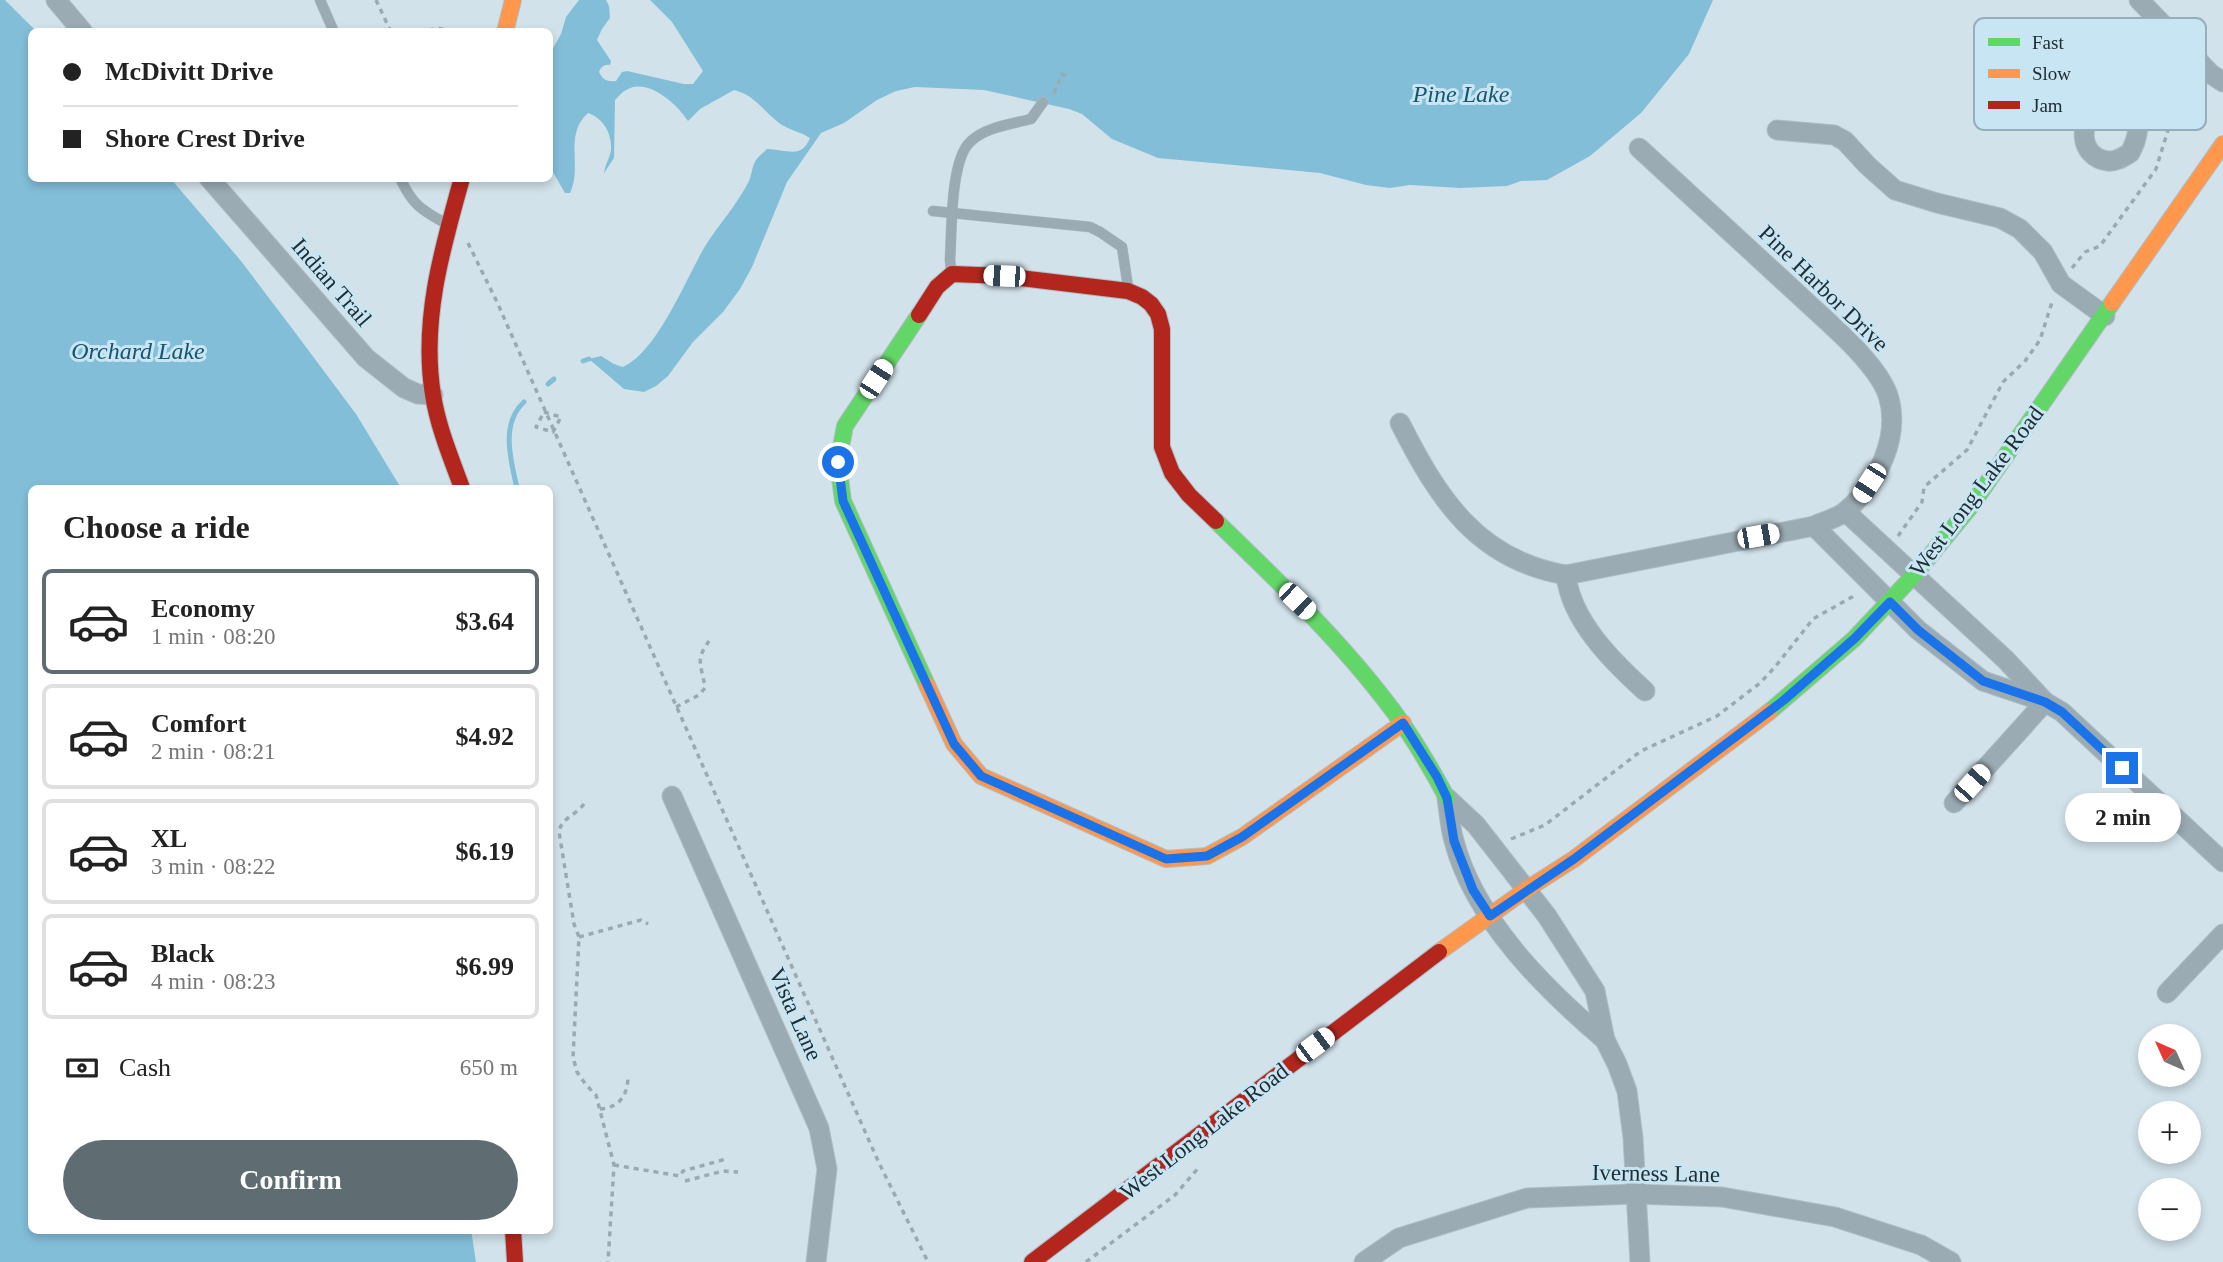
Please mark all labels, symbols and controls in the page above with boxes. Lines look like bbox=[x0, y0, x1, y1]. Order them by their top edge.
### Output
legend bbox=[1974, 18, 2206, 130]
text: Fast bbox=[2032, 32, 2064, 53]
text: McDivitt Drive bbox=[105, 57, 273, 86]
text: Slow bbox=[2032, 63, 2071, 84]
water label: Pine Lake bbox=[1412, 81, 1510, 107]
text: Jam bbox=[2032, 95, 2063, 116]
text: Shore Crest Drive bbox=[105, 124, 305, 153]
street label: Pine Harbor Drive bbox=[1754, 220, 1893, 356]
street label: Indian Trail bbox=[287, 233, 376, 331]
car bbox=[983, 265, 1026, 287]
water label: Orchard Lake bbox=[71, 338, 205, 364]
car bbox=[856, 356, 897, 402]
street label: West Long Lake Road bbox=[1905, 401, 2049, 581]
route start bbox=[822, 446, 854, 478]
car bbox=[1849, 460, 1890, 506]
text: Choose a ride bbox=[63, 509, 250, 545]
car bbox=[1736, 522, 1781, 550]
car bbox=[1275, 579, 1320, 623]
icon: car bbox=[67, 590, 130, 653]
text: Economy bbox=[151, 594, 255, 623]
text: $3.64 bbox=[456, 607, 514, 636]
text: 1 min · 08:20 bbox=[151, 624, 276, 649]
icon: car bbox=[67, 705, 130, 768]
text: Comfort bbox=[151, 709, 246, 738]
text: $4.92 bbox=[456, 722, 514, 751]
text: 2 min · 08:21 bbox=[151, 739, 276, 764]
route end bbox=[2106, 752, 2138, 784]
car bbox=[1951, 760, 1994, 806]
callout: 2 min bbox=[2064, 792, 2180, 842]
text: 2 min bbox=[2095, 805, 2151, 830]
icon: car bbox=[67, 820, 130, 883]
text: XL bbox=[151, 824, 187, 853]
text: $6.19 bbox=[456, 837, 514, 866]
text: 3 min · 08:22 bbox=[151, 854, 276, 879]
icon: car bbox=[67, 935, 130, 998]
text: Black bbox=[151, 939, 215, 968]
text: $6.99 bbox=[456, 952, 514, 981]
street label: Vista Lane bbox=[764, 964, 827, 1064]
text: 4 min · 08:23 bbox=[151, 969, 276, 994]
car bbox=[1292, 1024, 1339, 1066]
north arrow bbox=[2138, 1024, 2202, 1087]
map controls bbox=[2138, 1024, 2201, 1241]
icon: cash bbox=[63, 1049, 101, 1087]
text: Cash bbox=[119, 1053, 171, 1082]
text: 650 m bbox=[460, 1055, 518, 1080]
street label: West Long Lake Road bbox=[1116, 1058, 1293, 1205]
button: + bbox=[2138, 1101, 2201, 1164]
button: Confirm bbox=[63, 1140, 518, 1220]
street label: Iverness Lane bbox=[1592, 1160, 1720, 1187]
button: − bbox=[2138, 1178, 2201, 1241]

